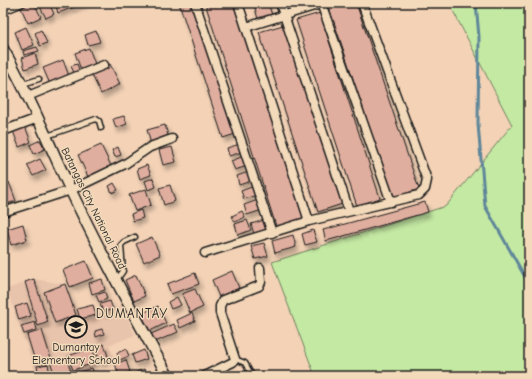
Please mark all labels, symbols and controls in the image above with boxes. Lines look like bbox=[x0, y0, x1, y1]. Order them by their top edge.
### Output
street label: Batangas City National Road bbox=[58, 145, 129, 271]
district label: DUMANTAY bbox=[96, 306, 168, 321]
school or university icon: Dumantay Elementary School bbox=[63, 314, 89, 340]
place label: Dumantay Elementary School bbox=[32, 341, 120, 367]

